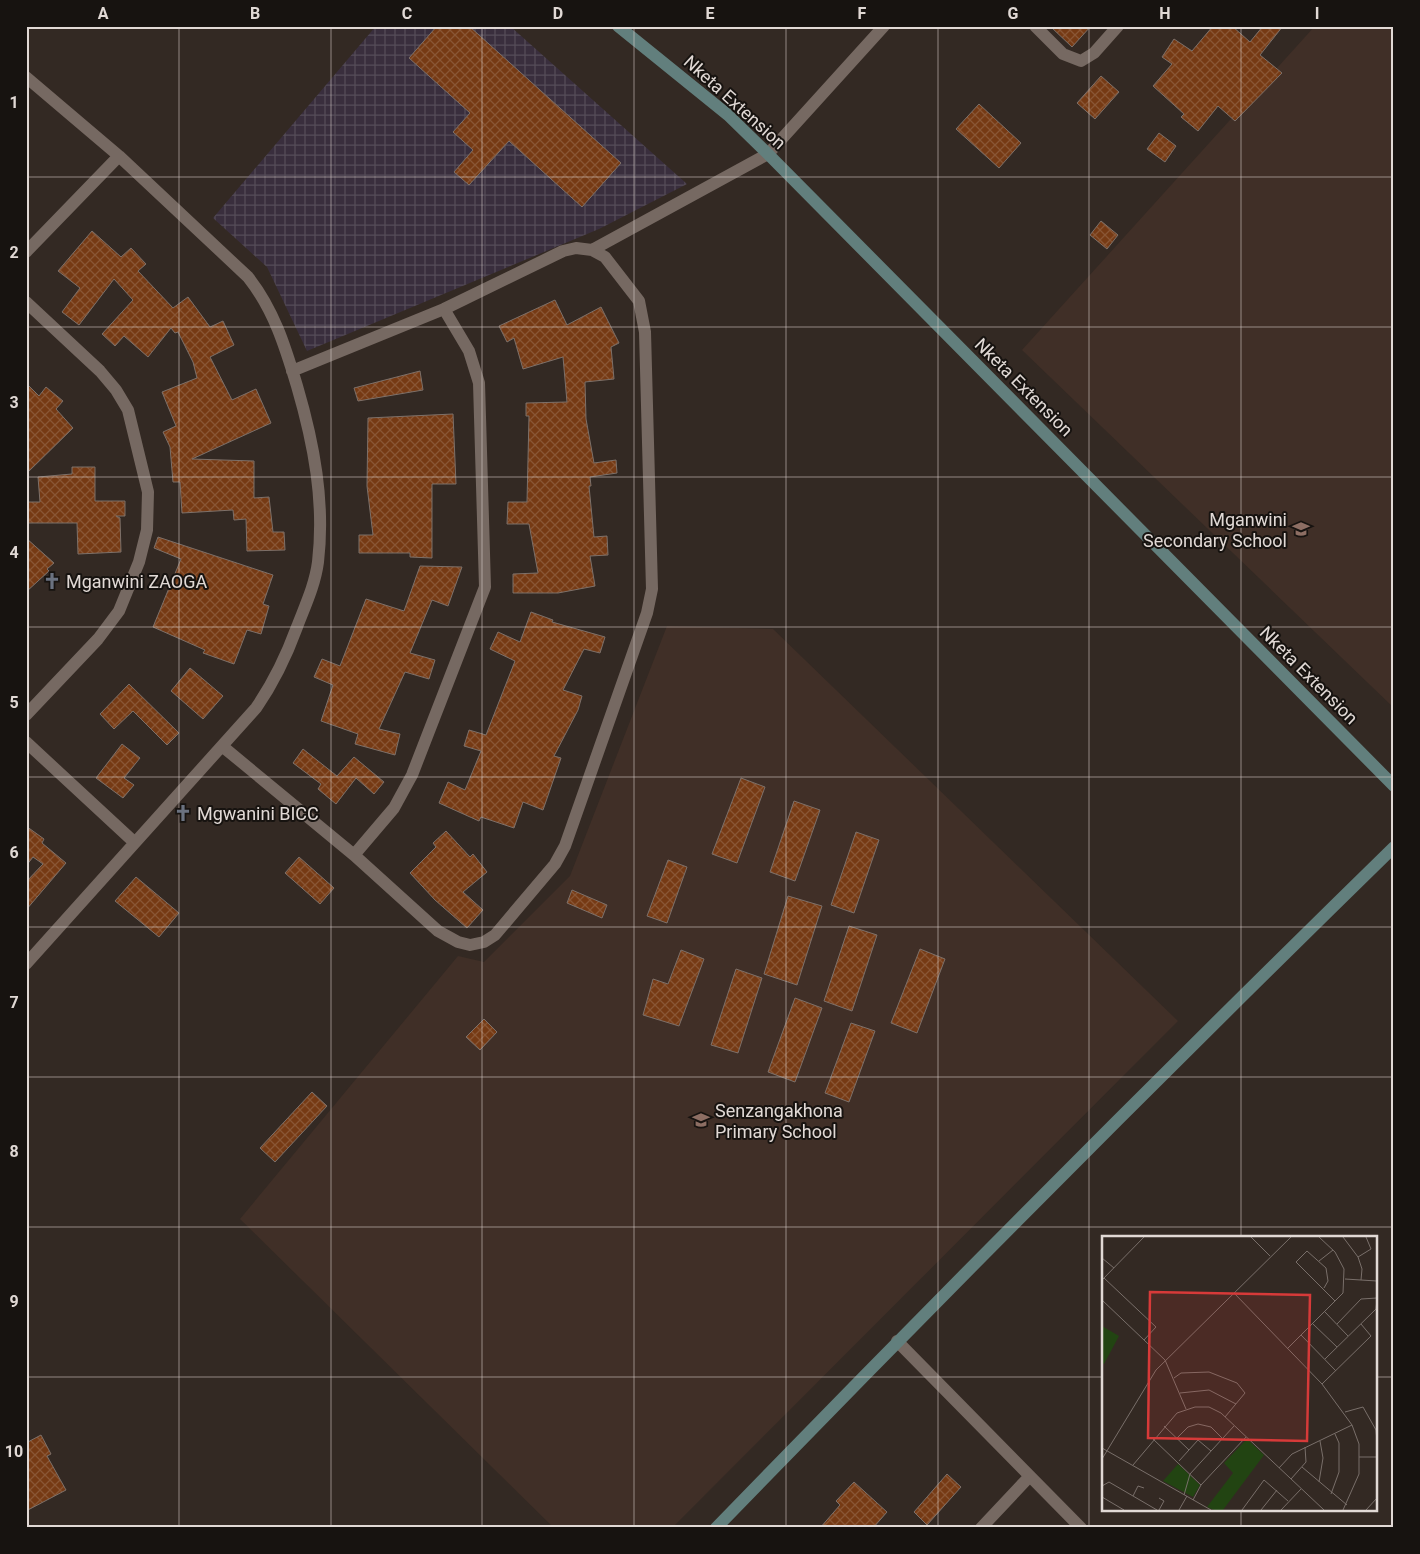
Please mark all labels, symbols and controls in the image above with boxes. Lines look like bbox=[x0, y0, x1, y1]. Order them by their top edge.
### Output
text: A bbox=[98, 4, 109, 23]
text: B bbox=[250, 4, 260, 23]
text: C bbox=[402, 4, 412, 23]
text: D bbox=[553, 4, 563, 23]
text: E bbox=[706, 4, 715, 23]
text: F bbox=[858, 4, 867, 23]
text: G bbox=[1008, 4, 1019, 23]
text: H bbox=[1159, 4, 1171, 23]
text: I bbox=[1315, 4, 1319, 23]
street label: Nketa Extension bbox=[680, 51, 790, 153]
text: 1 bbox=[9, 93, 19, 112]
text: 2 bbox=[9, 243, 19, 262]
street label: Nketa Extension bbox=[971, 334, 1077, 440]
text: 3 bbox=[9, 393, 19, 412]
place label: Mganwini Secondary School bbox=[1143, 509, 1287, 551]
school or university icon: Mganwini Secondary School bbox=[1291, 519, 1311, 539]
text: 4 bbox=[9, 543, 19, 562]
church icon: Mganwini ZAOGA bbox=[42, 571, 62, 591]
place label: Mganwini ZAOGA bbox=[66, 571, 207, 592]
street label: Nketa Extension bbox=[1256, 622, 1362, 728]
text: 5 bbox=[9, 693, 19, 712]
church icon: Mgwanini BICC bbox=[173, 803, 193, 823]
place label: Mgwanini BICC bbox=[197, 803, 319, 824]
text: 6 bbox=[9, 843, 19, 862]
text: 7 bbox=[9, 993, 19, 1012]
place label: Senzangakhona Primary School bbox=[715, 1100, 843, 1142]
school or university icon: Senzangakhona Primary School bbox=[691, 1110, 711, 1130]
text: 8 bbox=[9, 1142, 19, 1161]
inset map bbox=[1102, 1236, 1378, 1512]
text: 9 bbox=[9, 1292, 19, 1311]
text: 10 bbox=[5, 1442, 23, 1461]

